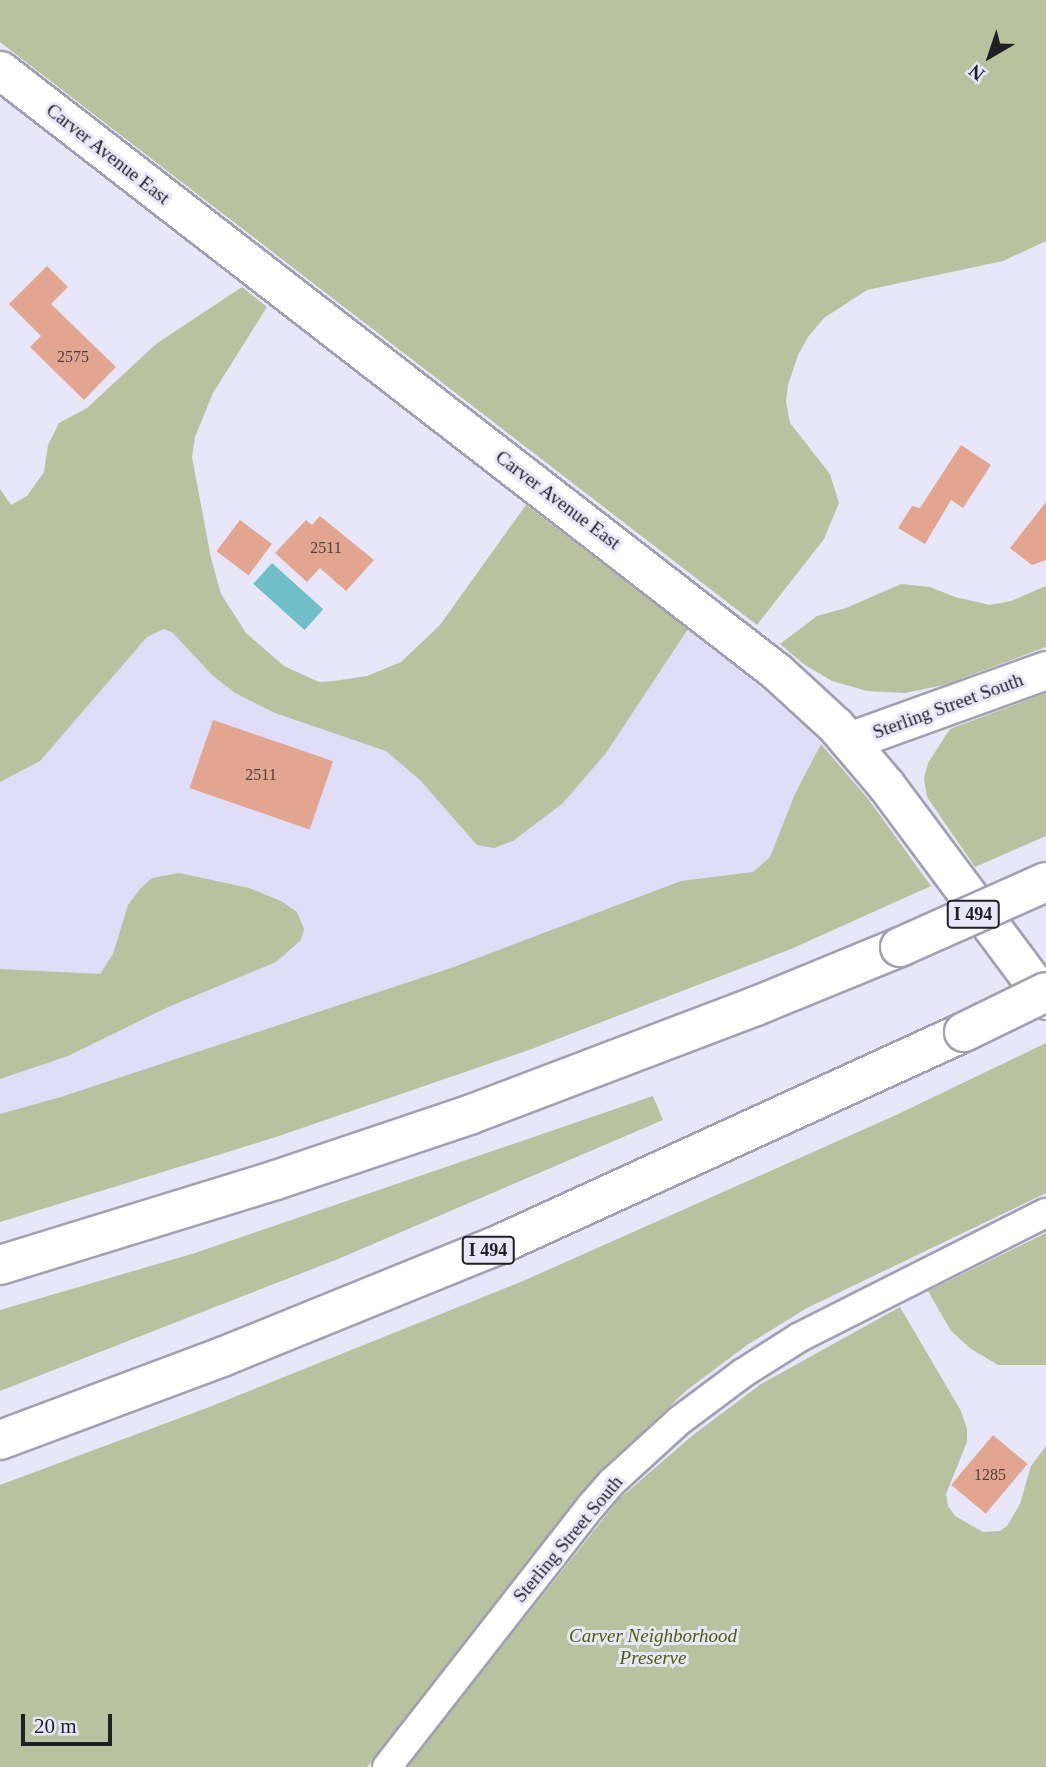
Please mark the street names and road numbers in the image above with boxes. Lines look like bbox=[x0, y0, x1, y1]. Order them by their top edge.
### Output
street label: Carver Avenue East bbox=[41, 98, 175, 210]
street label: Carver Avenue East bbox=[491, 445, 625, 555]
street label: Sterling Street South bbox=[870, 668, 1026, 744]
road number: I 494 bbox=[945, 900, 1001, 929]
road number: I 494 bbox=[460, 1236, 516, 1265]
street label: Sterling Street South bbox=[508, 1471, 628, 1607]

